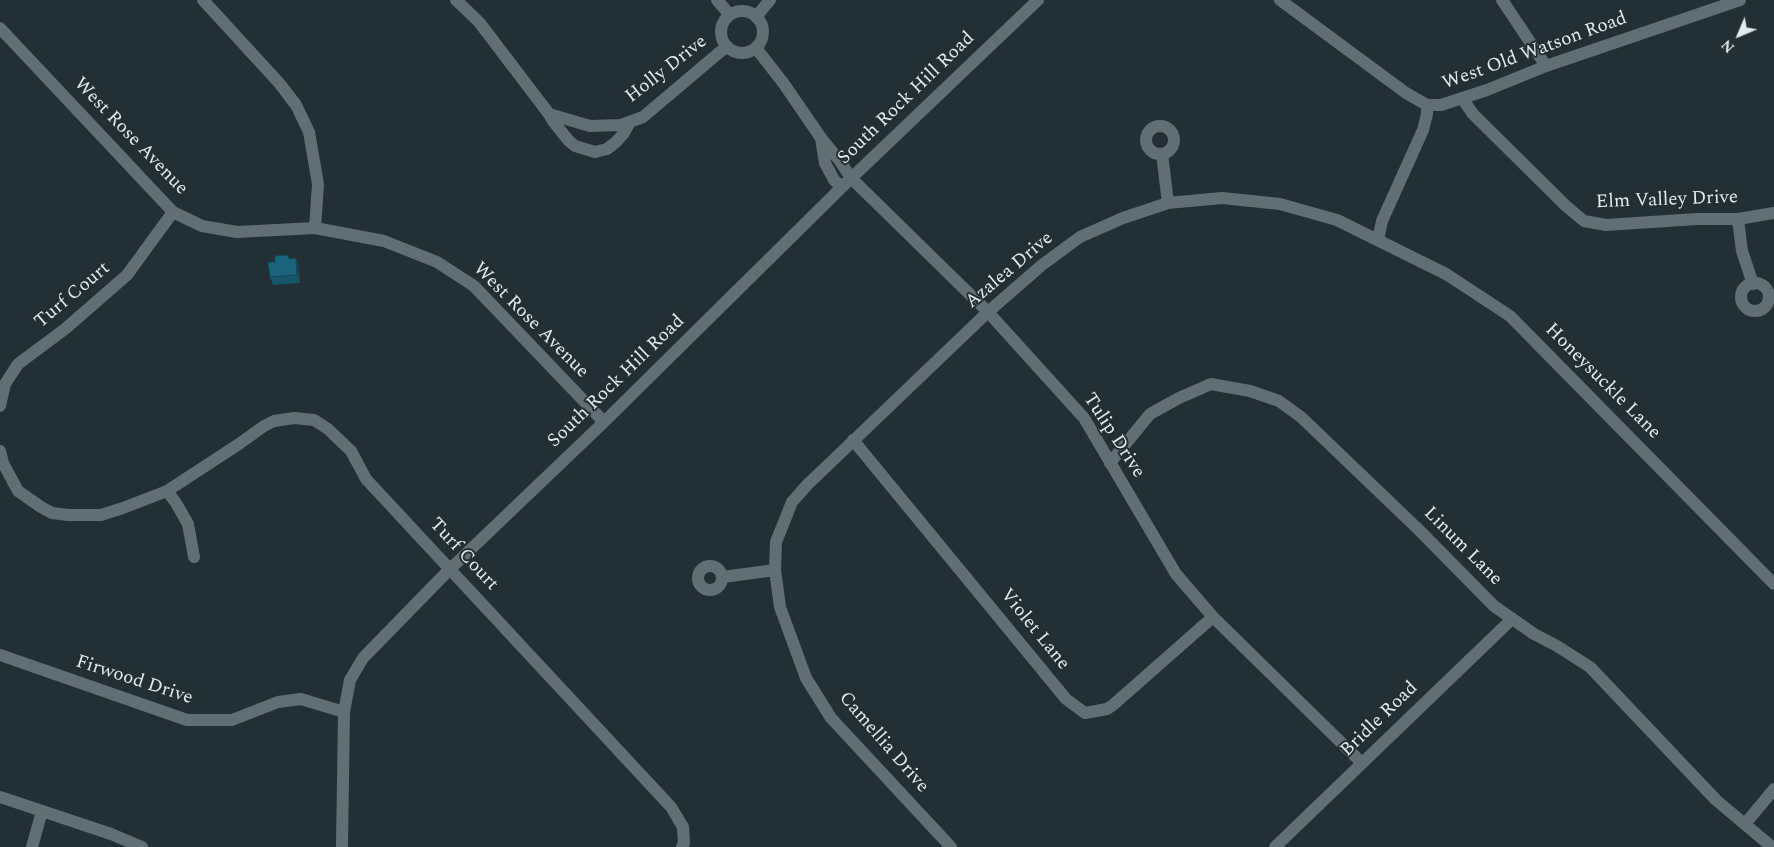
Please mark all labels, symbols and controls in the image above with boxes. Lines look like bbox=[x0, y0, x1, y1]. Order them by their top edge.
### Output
street label: West Old Watson Road bbox=[1440, 8, 1630, 96]
north arrow bbox=[1714, 10, 1764, 60]
street label: South Rock Hill Road bbox=[834, 28, 980, 170]
street label: Holly Drive bbox=[622, 31, 712, 109]
text: N bbox=[1717, 34, 1740, 57]
street label: West Rose Avenue bbox=[68, 73, 192, 201]
street label: Elm Valley Drive bbox=[1596, 187, 1738, 215]
street label: Azalea Drive bbox=[961, 228, 1059, 314]
street label: Turf Court bbox=[31, 258, 115, 334]
street label: West Rose Avenue bbox=[467, 258, 593, 384]
street label: South Rock Hill Road bbox=[544, 311, 690, 453]
street label: Honeysuckle Lane bbox=[1539, 319, 1665, 445]
street label: Tulip Drive bbox=[1077, 389, 1149, 483]
street label: Linum Lane bbox=[1418, 503, 1506, 591]
street label: Turf Court bbox=[424, 514, 502, 596]
street label: Violet Lane bbox=[994, 585, 1074, 675]
street label: Firwood Drive bbox=[73, 651, 195, 711]
street label: Bridle Road bbox=[1336, 677, 1424, 763]
street label: Camellia Drive bbox=[833, 688, 933, 798]

